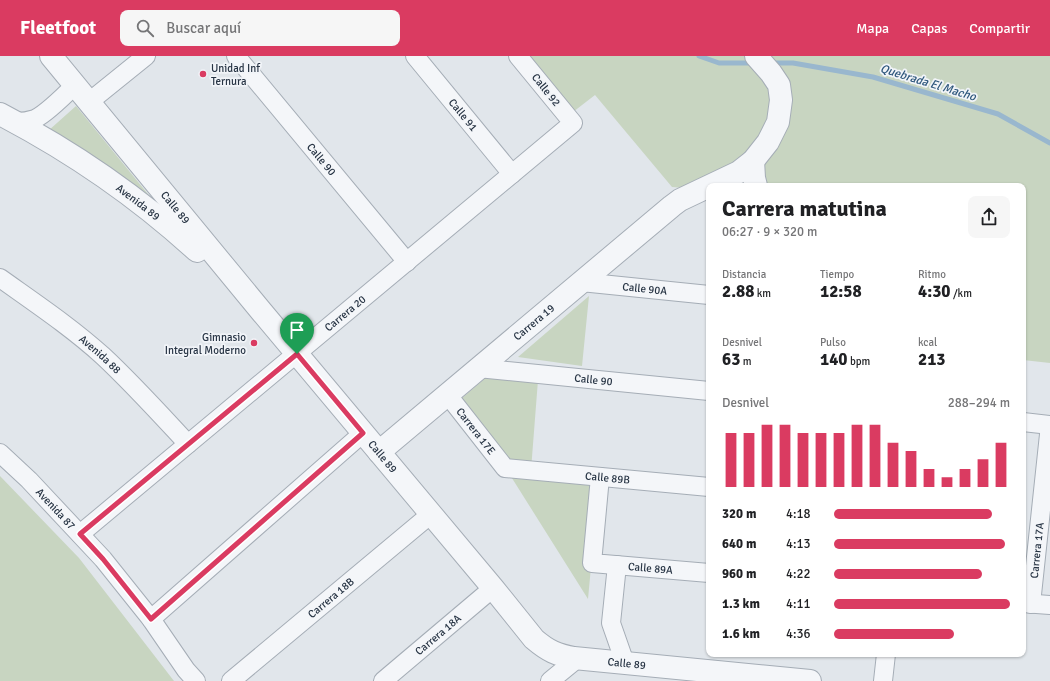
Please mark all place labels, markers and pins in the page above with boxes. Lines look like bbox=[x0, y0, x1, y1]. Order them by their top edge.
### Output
place label: Unidad Inf Ternura bbox=[211, 62, 261, 88]
marker: Unidad Inf Ternura bbox=[198, 69, 208, 79]
pin bbox=[280, 313, 314, 354]
place label: Gimnasio Integral Moderno bbox=[165, 331, 246, 357]
marker: Gimnasio Integral Moderno bbox=[249, 338, 259, 348]

